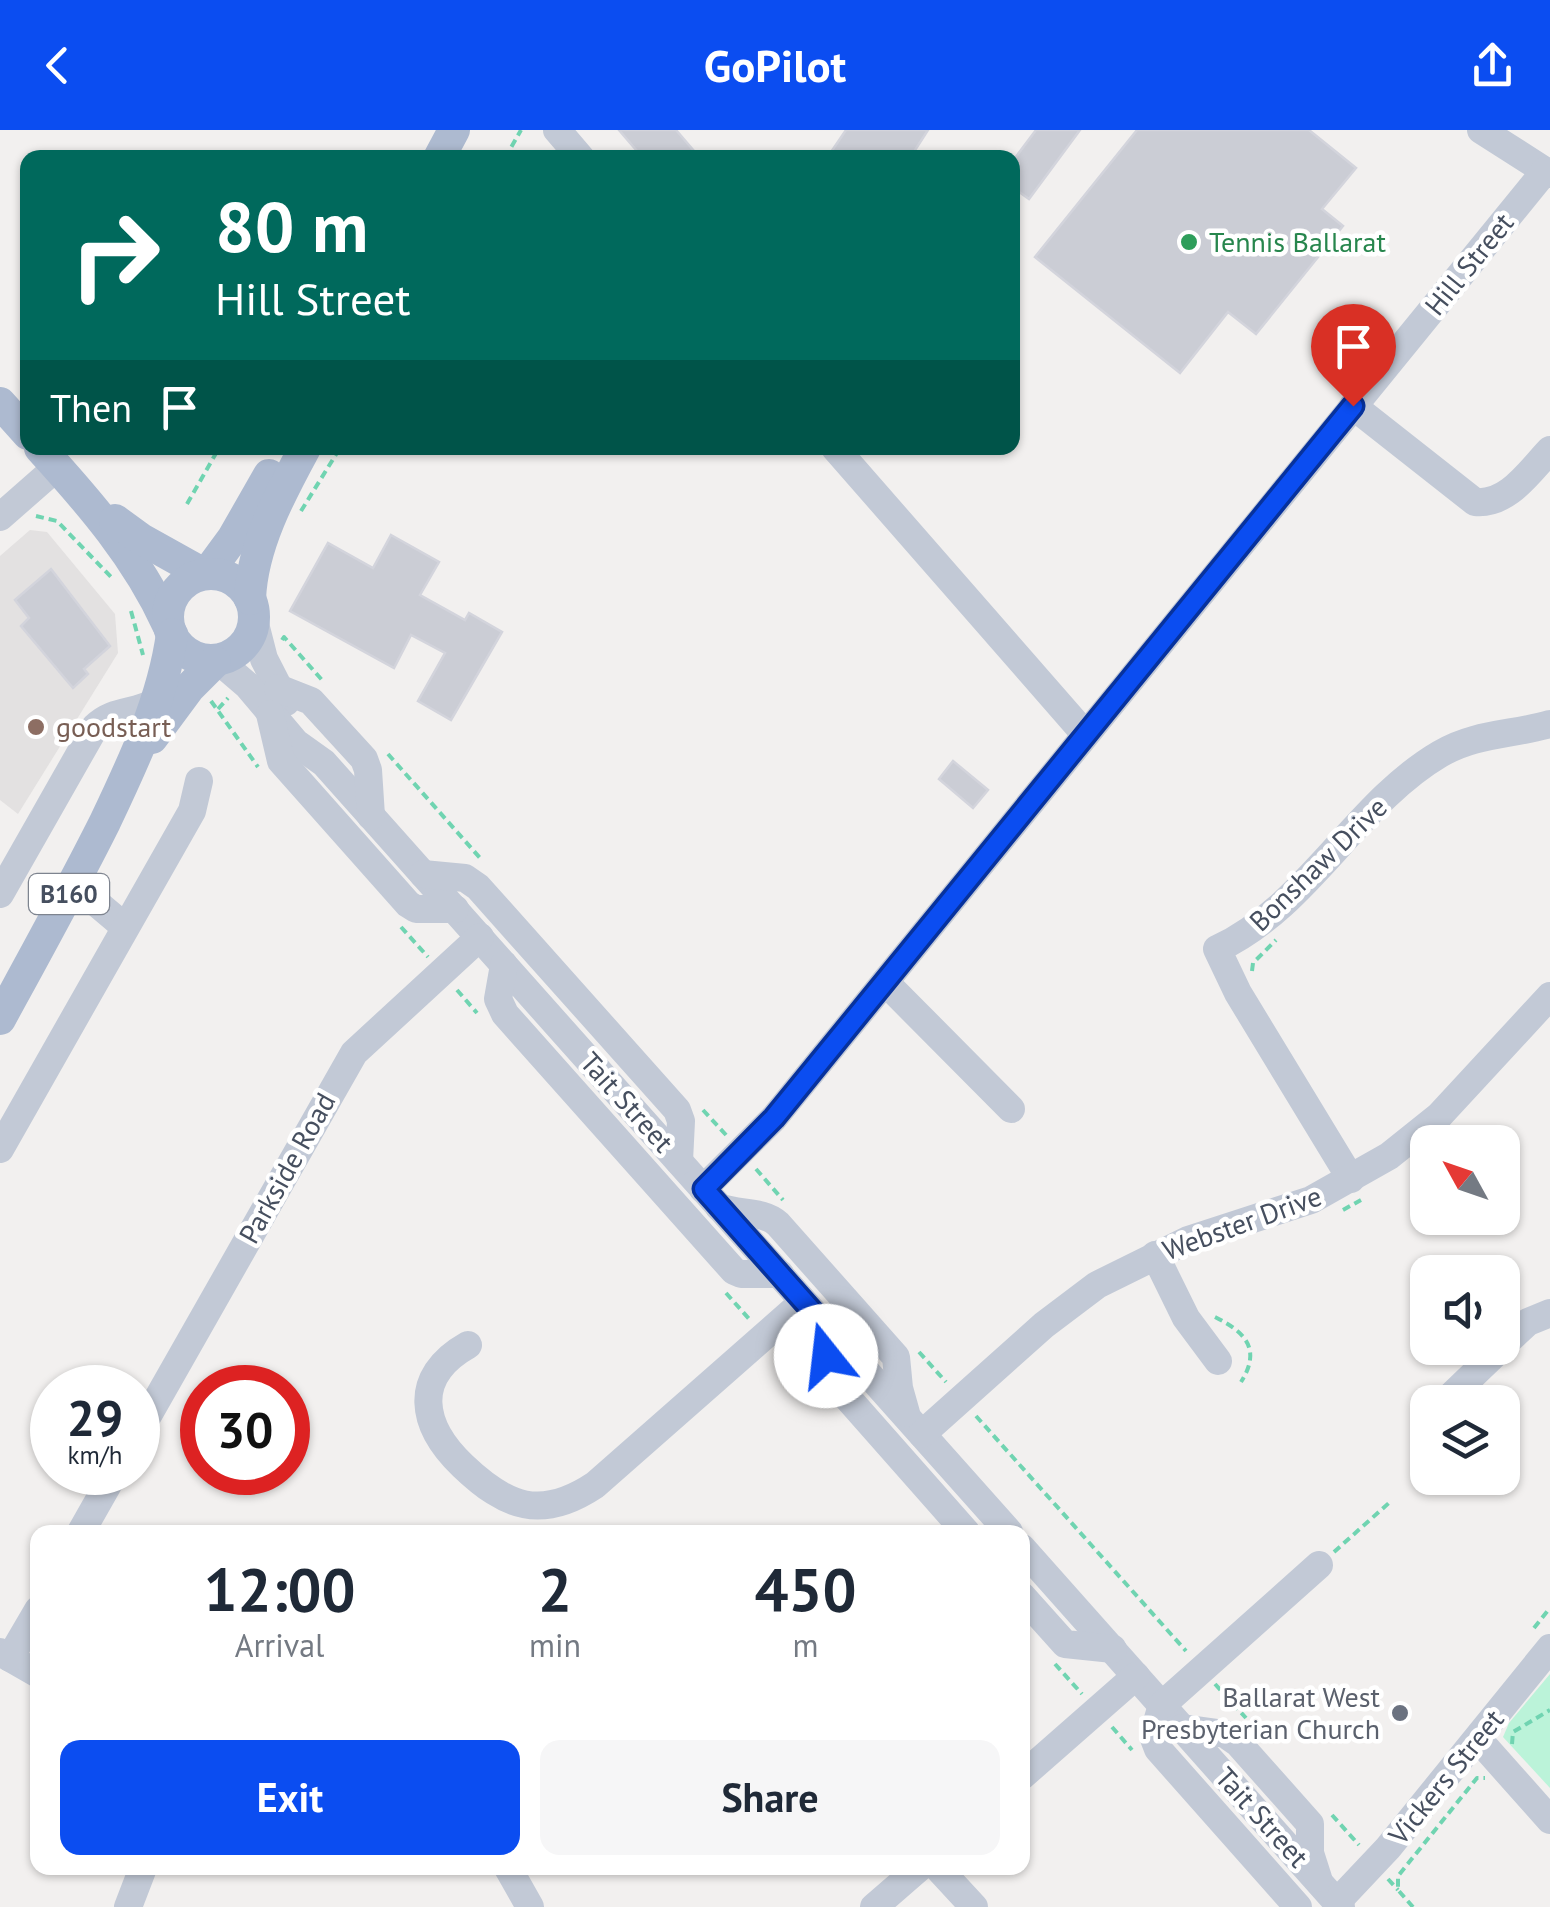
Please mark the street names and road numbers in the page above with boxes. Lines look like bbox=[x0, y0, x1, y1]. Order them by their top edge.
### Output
street label: Hill Street bbox=[1416, 204, 1522, 323]
street label: Bonshaw Drive bbox=[1241, 789, 1394, 939]
road number: B160 bbox=[29, 874, 109, 914]
street label: Tait Street bbox=[573, 1044, 682, 1160]
street label: Parkside Road bbox=[230, 1086, 343, 1250]
street label: Webster Drive bbox=[1157, 1177, 1326, 1268]
street label: Vickers Street bbox=[1379, 1701, 1512, 1853]
street label: Tait Street bbox=[1208, 1759, 1317, 1875]

